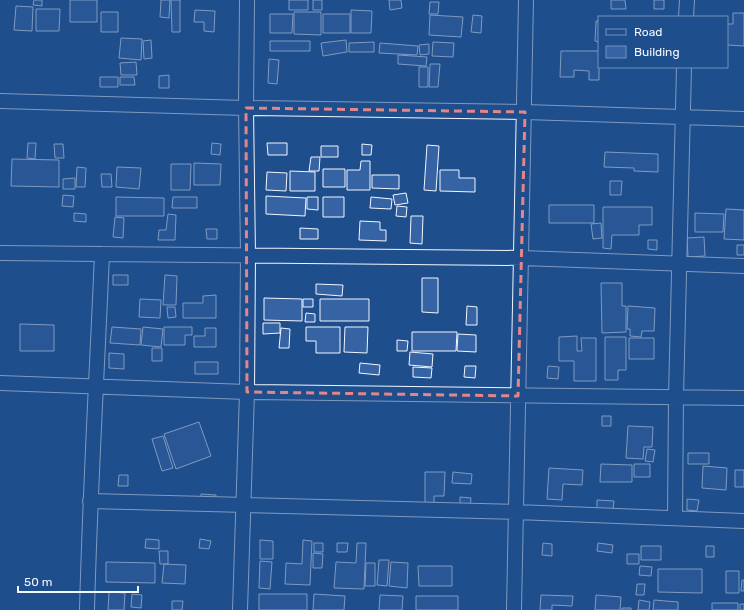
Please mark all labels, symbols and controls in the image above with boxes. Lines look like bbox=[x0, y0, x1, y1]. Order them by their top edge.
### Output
legend bbox=[598, 16, 728, 68]
text: Road bbox=[634, 25, 662, 39]
text: Building bbox=[634, 45, 680, 59]
scale bar bbox=[18, 568, 138, 594]
text: 50 m bbox=[24, 575, 52, 589]

